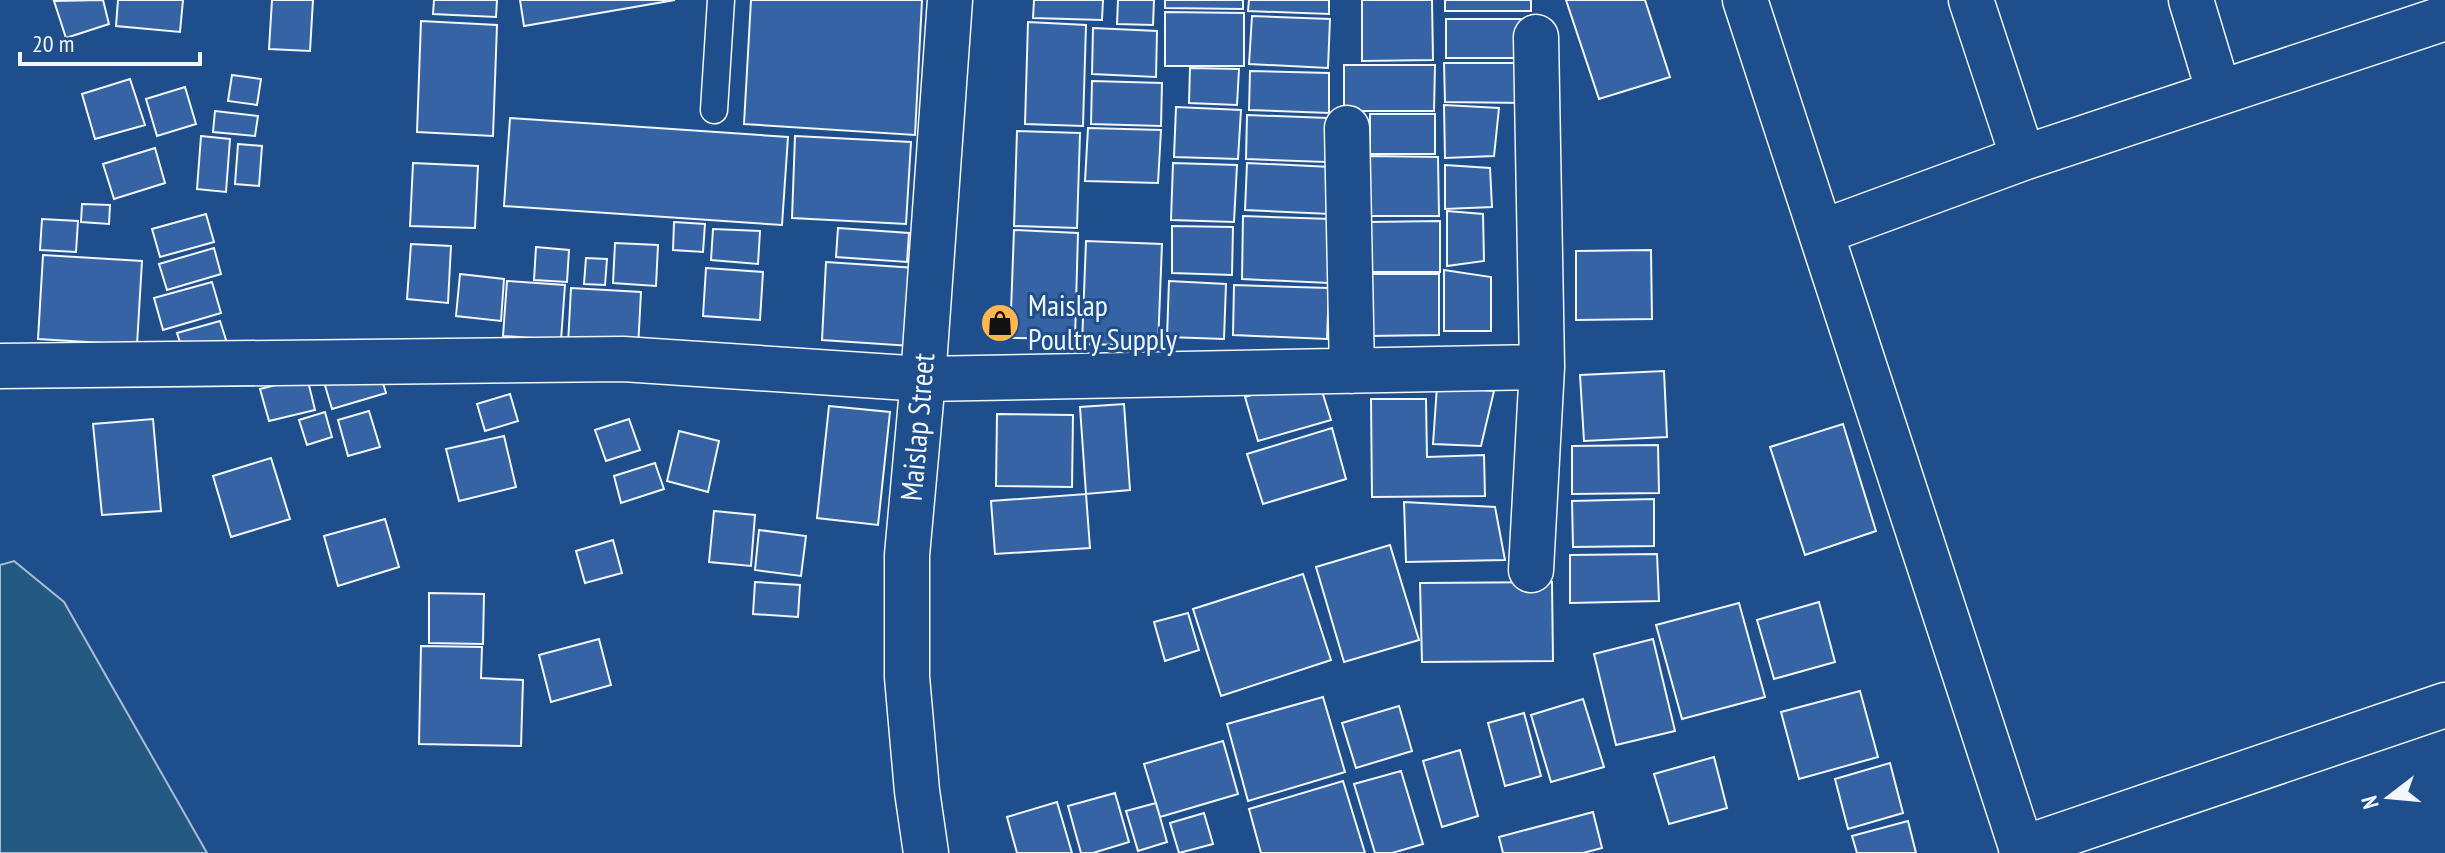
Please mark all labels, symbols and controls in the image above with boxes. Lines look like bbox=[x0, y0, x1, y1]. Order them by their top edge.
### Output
scale bar bbox=[20, 16, 200, 66]
text: 20 m bbox=[32, 28, 74, 59]
place label: Maislap Poultry Supply bbox=[1028, 285, 1178, 358]
shop icon: Maislap Poultry Supply bbox=[979, 302, 1021, 344]
street label: Maislap Street bbox=[891, 351, 942, 502]
north arrow bbox=[2349, 757, 2429, 837]
text: N bbox=[2355, 793, 2385, 812]

